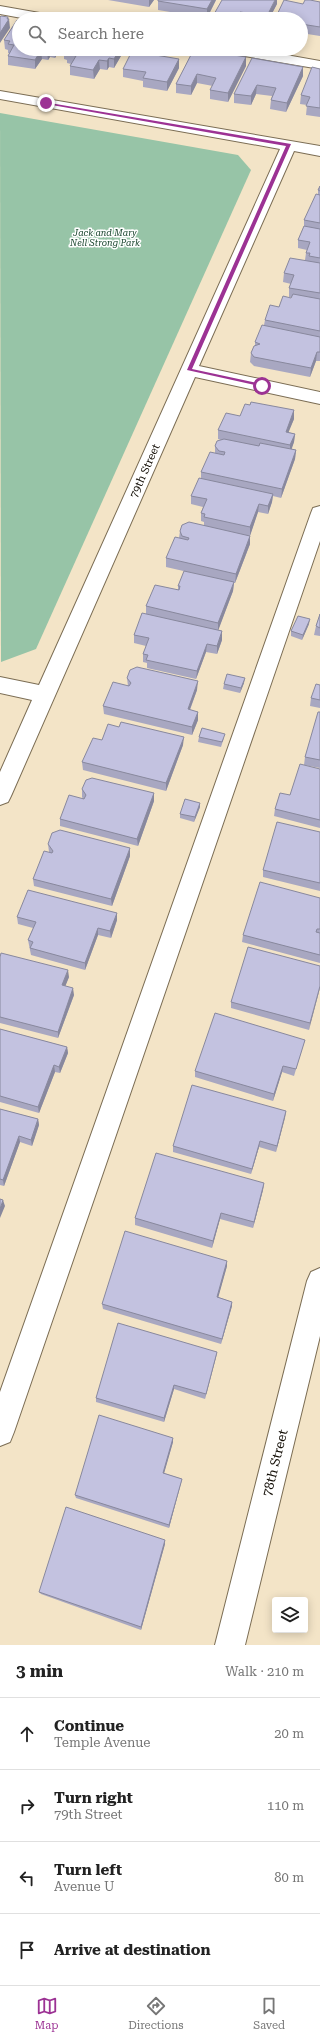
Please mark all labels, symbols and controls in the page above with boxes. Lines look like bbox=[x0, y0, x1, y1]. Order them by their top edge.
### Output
search box bbox=[12, 12, 308, 56]
icon: search bbox=[26, 23, 48, 45]
text: Search here bbox=[58, 25, 144, 43]
route end bbox=[37, 94, 55, 112]
park label: Jack and Mary Nell Strong Park bbox=[69, 228, 140, 248]
route start bbox=[253, 377, 271, 395]
street label: 79th Street bbox=[127, 442, 163, 500]
street label: 78th Street bbox=[259, 1428, 291, 1498]
map controls bbox=[272, 1597, 308, 1633]
button: layers bbox=[272, 1597, 308, 1633]
text: 3 min bbox=[16, 1661, 63, 1681]
text: Walk · 210 m bbox=[225, 1664, 304, 1679]
text: Continue bbox=[54, 1717, 124, 1735]
icon: ahead bbox=[16, 1723, 38, 1745]
text: 20 m bbox=[274, 1726, 304, 1741]
text: Temple Avenue bbox=[54, 1735, 150, 1750]
text: Turn right bbox=[54, 1789, 133, 1807]
icon: right bbox=[16, 1795, 38, 1817]
text: 110 m bbox=[267, 1798, 304, 1813]
text: 79th Street bbox=[54, 1807, 122, 1822]
text: Turn left bbox=[54, 1861, 122, 1879]
icon: left bbox=[16, 1867, 38, 1889]
text: 80 m bbox=[274, 1870, 304, 1885]
text: Avenue U bbox=[54, 1879, 114, 1894]
icon: arrive bbox=[16, 1939, 38, 1961]
text: Arrive at destination bbox=[54, 1941, 210, 1959]
tab: Map bbox=[35, 1995, 58, 2032]
tab: Directions bbox=[128, 1995, 183, 2032]
tab: Saved bbox=[253, 1995, 285, 2032]

